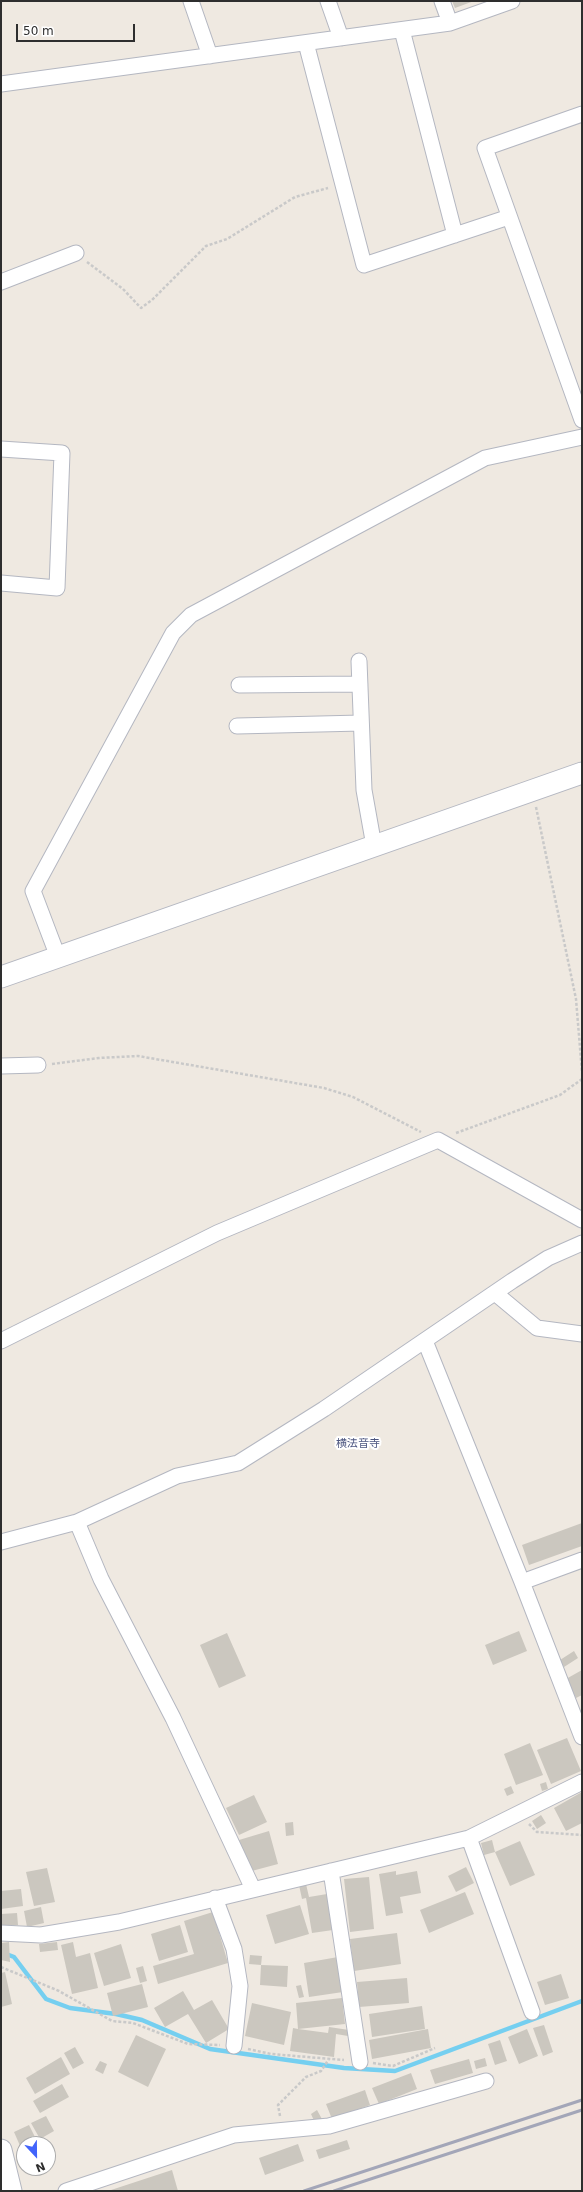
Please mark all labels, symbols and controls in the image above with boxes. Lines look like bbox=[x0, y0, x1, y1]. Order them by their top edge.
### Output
scale bar bbox=[18, 16, 137, 42]
text: 50 m bbox=[23, 24, 54, 38]
district label: 横法音寺 bbox=[336, 1437, 380, 1451]
north arrow bbox=[16, 2136, 56, 2176]
text: N bbox=[34, 2159, 47, 2174]

